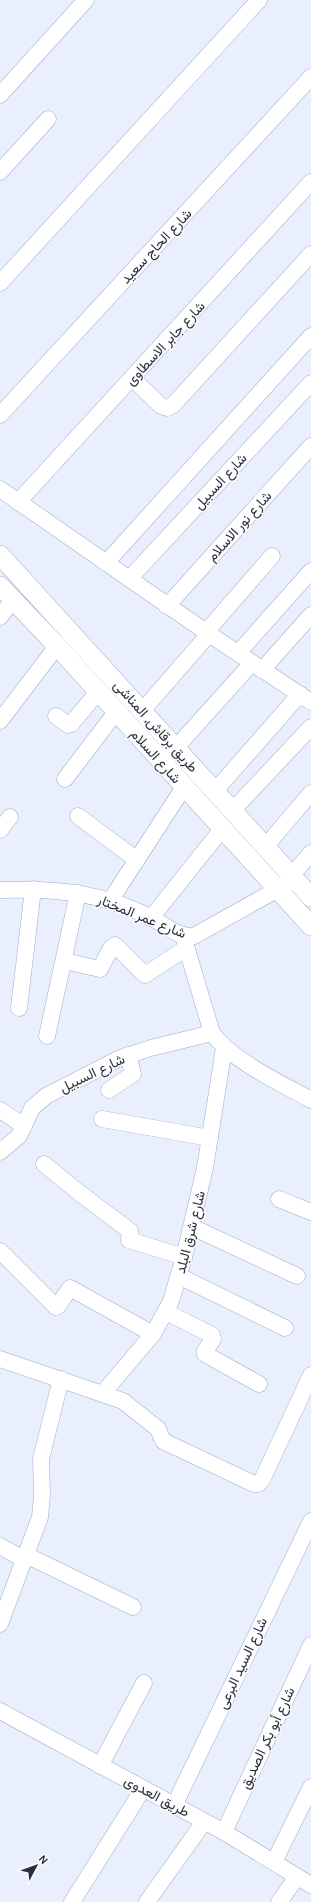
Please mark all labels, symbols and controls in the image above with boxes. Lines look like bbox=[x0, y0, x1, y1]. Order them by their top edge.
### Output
street label: شارع الحاج سعيد bbox=[117, 205, 197, 289]
street label: شارع جابر الاسطاوى bbox=[122, 298, 210, 390]
street label: شارع السبيل bbox=[190, 450, 252, 514]
street label: شارع نور الاسلام bbox=[203, 488, 277, 566]
street label: طريق برقاش, المناشى bbox=[110, 677, 202, 776]
street label: شارع السلام bbox=[125, 726, 184, 788]
street label: شارع عمر المختار bbox=[93, 891, 189, 944]
street label: شارع السبيل bbox=[57, 1050, 128, 1098]
street label: شارع شرق البلد bbox=[172, 1189, 211, 1276]
street label: شارع السيد البرعى bbox=[214, 1615, 273, 1713]
street label: شارع أبو بكر الصديق bbox=[236, 1685, 300, 1793]
street label: طريق العدوى bbox=[121, 1772, 192, 1821]
north arrow bbox=[16, 1846, 56, 1886]
text: N bbox=[36, 1853, 51, 1867]

